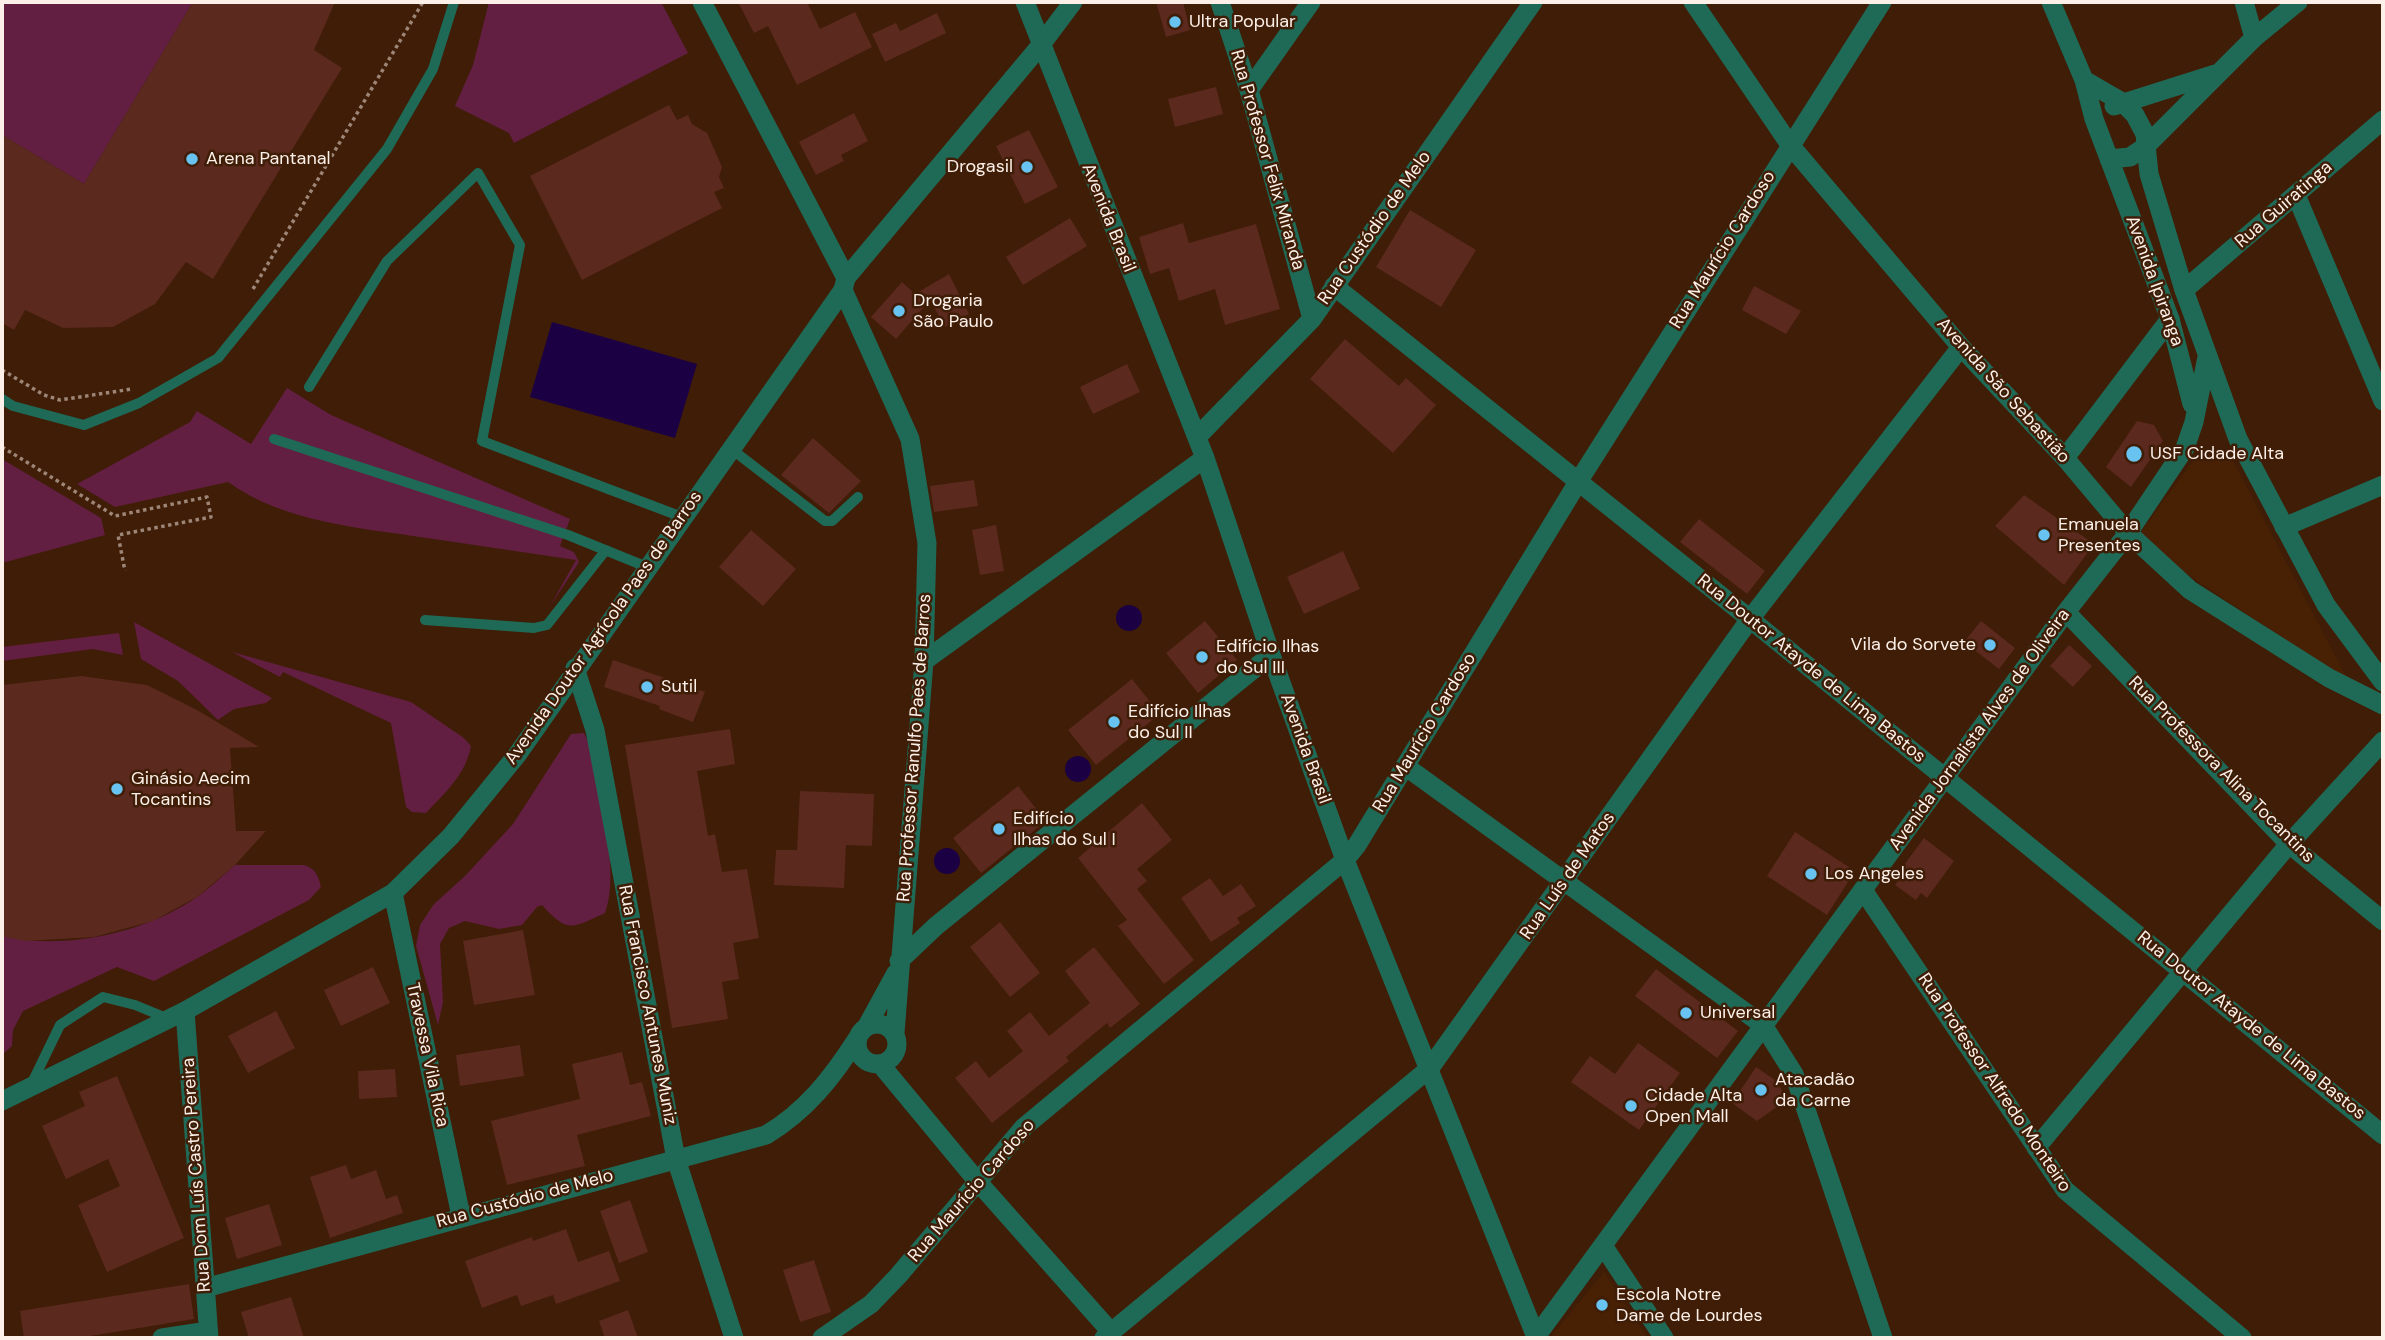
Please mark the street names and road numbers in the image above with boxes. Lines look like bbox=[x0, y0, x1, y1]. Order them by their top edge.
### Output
street label: Rua Professor Felix Miranda bbox=[1225, 47, 1309, 273]
street label: Rua Custódio de Melo bbox=[1314, 147, 1436, 309]
street label: Rua Guiratinga bbox=[2231, 157, 2337, 253]
street label: Avenida Brasil bbox=[1076, 160, 1140, 276]
street label: Rua Maurício Cardoso bbox=[1666, 167, 1780, 333]
street label: Avenida Ipiranga bbox=[2120, 213, 2188, 349]
street label: Avenida São Sebastião bbox=[1932, 314, 2074, 468]
street label: Avenida Doutor Agrícola Paes de Barros bbox=[501, 487, 707, 769]
street label: Rua Doutor Atayde de Lima Bastos bbox=[1692, 570, 1930, 768]
street label: Rua Professor Ranulfo Paes de Barros bbox=[893, 593, 937, 903]
street label: Avenida Jornalista Alves de Oliveira bbox=[1885, 605, 2075, 855]
street label: Rua Maurício Cardoso bbox=[1369, 649, 1481, 817]
street label: Rua Professora Alina Tocantins bbox=[2123, 672, 2319, 868]
street label: Avenida Brasil bbox=[1275, 691, 1335, 807]
street label: Rua Luís de Matos bbox=[1516, 808, 1620, 944]
street label: Rua Francisco Antunes Muniz bbox=[613, 883, 681, 1127]
street label: Rua Doutor Atayde de Lima Bastos bbox=[2132, 927, 2370, 1125]
street label: Rua Professor Alfredo Monteiro bbox=[1913, 970, 2075, 1196]
street label: Travessa Vila Rica bbox=[401, 981, 453, 1129]
street label: Rua Dom Luís Castro Pereira bbox=[178, 1057, 216, 1293]
street label: Rua Maurício Cardoso bbox=[904, 1115, 1040, 1267]
street label: Rua Custódio de Melo bbox=[434, 1165, 616, 1233]

